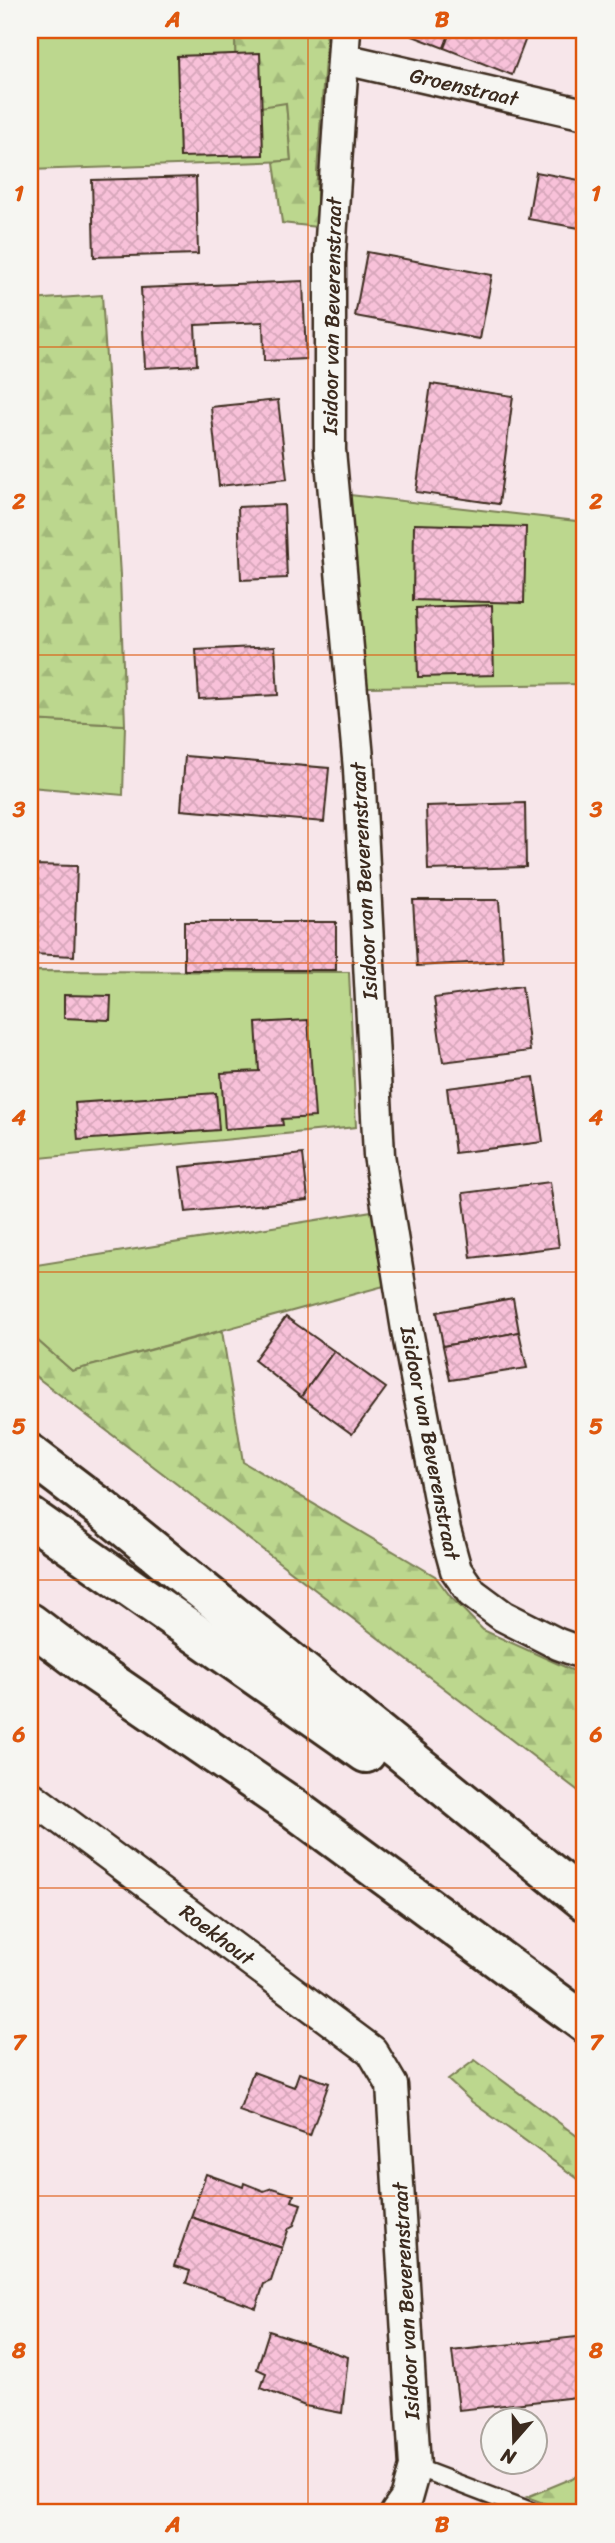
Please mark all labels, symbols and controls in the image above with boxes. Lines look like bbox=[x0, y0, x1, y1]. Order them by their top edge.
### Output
text: A bbox=[164, 0, 181, 40]
text: B bbox=[435, 0, 450, 40]
street label: Groenstraat bbox=[406, 56, 524, 118]
text: 1 bbox=[14, 173, 24, 214]
text: 1 bbox=[591, 173, 601, 214]
street label: Isidoor van Beverenstraat bbox=[311, 195, 353, 436]
text: 2 bbox=[11, 481, 26, 522]
text: 2 bbox=[588, 481, 603, 522]
street label: Isidoor van Beverenstraat bbox=[339, 760, 389, 1002]
text: 3 bbox=[12, 789, 26, 830]
text: 3 bbox=[589, 789, 603, 830]
text: 4 bbox=[11, 1097, 27, 1138]
text: 4 bbox=[588, 1097, 604, 1138]
street label: Isidoor van Beverenstraat bbox=[388, 1322, 472, 1565]
text: 5 bbox=[12, 1406, 26, 1447]
text: 5 bbox=[589, 1406, 603, 1447]
text: 6 bbox=[11, 1714, 26, 1755]
text: 6 bbox=[588, 1714, 603, 1755]
street label: Roekhout bbox=[171, 1894, 264, 1977]
text: 7 bbox=[12, 2022, 27, 2063]
text: 7 bbox=[589, 2022, 604, 2063]
street label: Isidoor van Beverenstraat bbox=[381, 2180, 431, 2422]
text: 8 bbox=[11, 2330, 26, 2371]
text: 8 bbox=[588, 2330, 603, 2371]
north arrow bbox=[478, 2406, 548, 2476]
text: N bbox=[496, 2438, 521, 2475]
text: A bbox=[164, 2504, 181, 2543]
text: B bbox=[435, 2504, 450, 2543]

